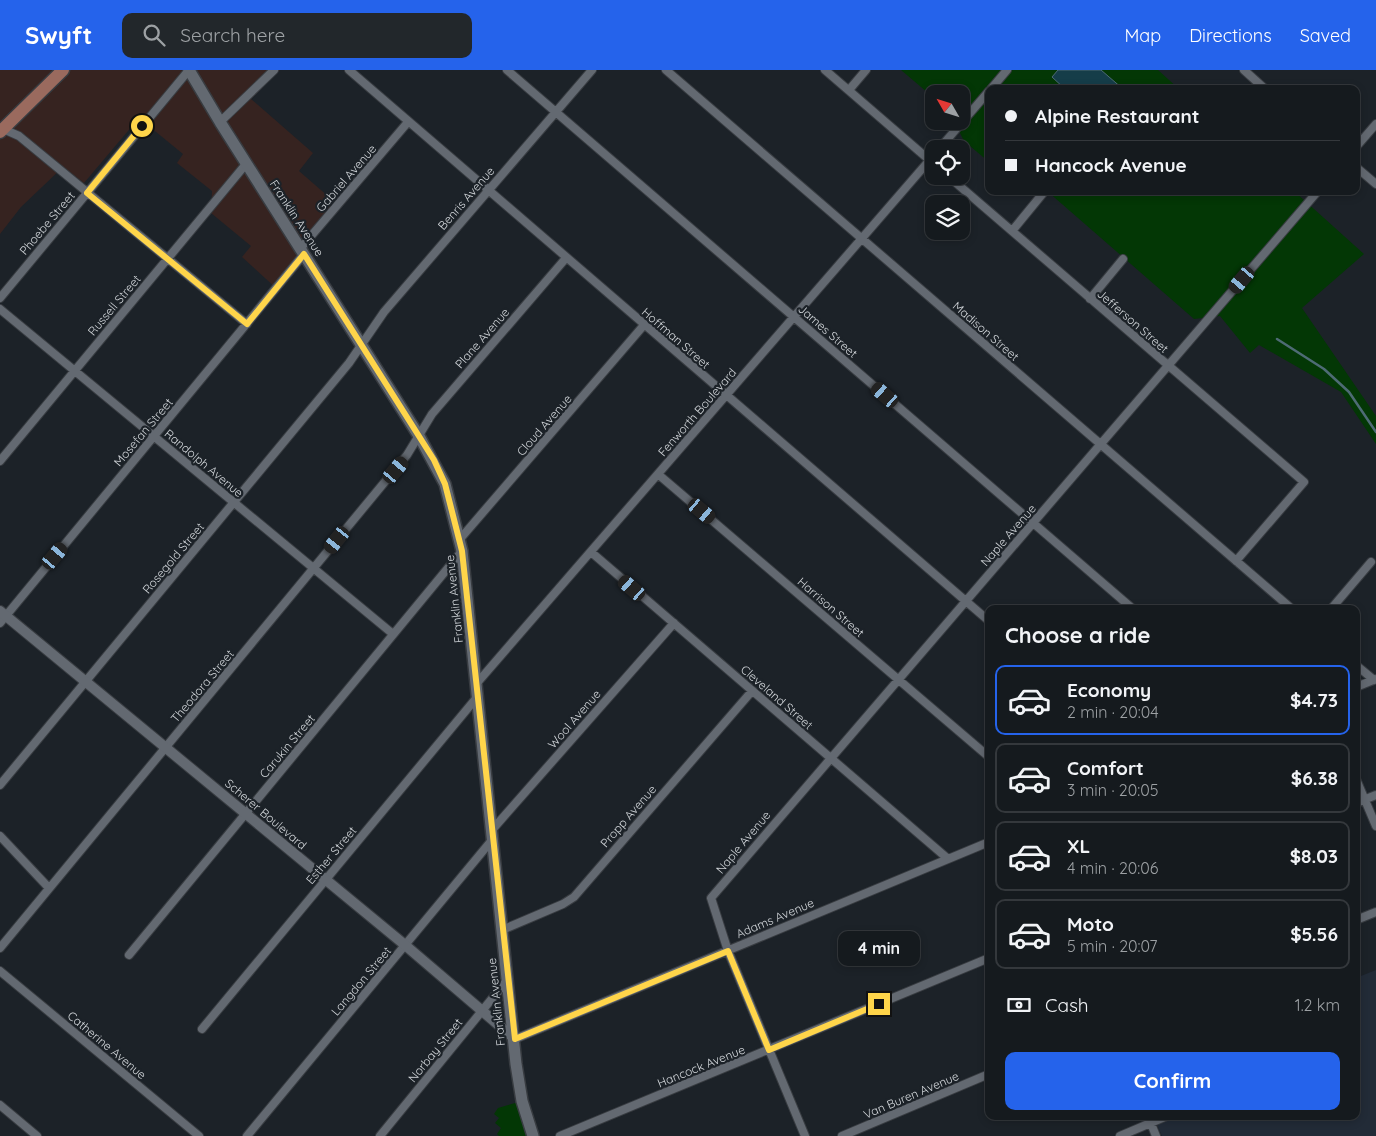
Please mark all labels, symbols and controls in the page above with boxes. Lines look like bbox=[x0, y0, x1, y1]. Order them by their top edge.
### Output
search box bbox=[122, 13, 472, 58]
text: Swyft bbox=[25, 20, 92, 50]
icon: search bbox=[140, 21, 168, 49]
text: Search here bbox=[180, 23, 285, 47]
text: Map bbox=[1124, 24, 1161, 47]
text: Directions bbox=[1189, 24, 1272, 47]
text: Saved bbox=[1300, 24, 1351, 47]
north arrow bbox=[925, 85, 970, 130]
map controls bbox=[925, 85, 970, 240]
text: Alpine Restaurant bbox=[1035, 104, 1200, 128]
route start bbox=[131, 115, 153, 137]
button: locate bbox=[925, 140, 970, 185]
street label: Gabriel Avenue bbox=[313, 141, 379, 215]
text: Hancock Avenue bbox=[1035, 153, 1187, 177]
street label: Benris Avenue bbox=[435, 163, 498, 233]
street label: Franklin Avenue bbox=[267, 177, 327, 259]
street label: Phoebe Street bbox=[16, 188, 78, 258]
button: layers bbox=[925, 195, 970, 240]
car bbox=[1226, 264, 1257, 296]
street label: Russell Street bbox=[84, 272, 144, 338]
street label: Jefferson Street bbox=[1094, 286, 1172, 356]
street label: Madison Street bbox=[950, 298, 1022, 364]
street label: James Street bbox=[795, 301, 861, 361]
street label: Hoffman Street bbox=[639, 304, 713, 372]
street label: Plane Avenue bbox=[452, 305, 512, 371]
street label: Fenworth Boulevard bbox=[655, 365, 739, 459]
car bbox=[868, 379, 901, 411]
street label: Cloud Avenue bbox=[513, 391, 575, 459]
street label: Mosefan Street bbox=[110, 395, 176, 469]
street label: Randolph Avenue bbox=[162, 426, 247, 500]
car bbox=[380, 454, 411, 486]
car bbox=[685, 496, 718, 526]
street label: Naple Avenue bbox=[977, 501, 1039, 569]
street label: Rosegold Street bbox=[139, 519, 207, 597]
car bbox=[321, 524, 352, 556]
car bbox=[39, 540, 70, 572]
street label: Franklin Avenue bbox=[442, 554, 466, 644]
car bbox=[615, 572, 648, 604]
street label: Harrison Street bbox=[795, 574, 867, 640]
text: Choose a ride bbox=[1005, 621, 1150, 649]
street label: Theodora Street bbox=[167, 647, 237, 725]
street label: Cleveland Street bbox=[738, 662, 816, 732]
icon: car bbox=[1007, 678, 1052, 723]
text: Economy bbox=[1067, 678, 1151, 702]
street label: Wool Avenue bbox=[544, 686, 604, 751]
text: $4.73 bbox=[1290, 688, 1338, 712]
text: 2 min · 20:04 bbox=[1067, 702, 1159, 722]
street label: Carukin Street bbox=[256, 711, 318, 781]
icon: car bbox=[1007, 756, 1052, 801]
text: Comfort bbox=[1067, 756, 1144, 780]
text: $6.38 bbox=[1291, 766, 1338, 790]
street label: Scherer Boulevard bbox=[222, 775, 310, 853]
text: 3 min · 20:05 bbox=[1067, 780, 1159, 800]
street label: Propp Avenue bbox=[597, 782, 659, 850]
street label: Naple Avenue bbox=[712, 808, 774, 876]
street label: Esther Street bbox=[302, 823, 360, 887]
icon: car bbox=[1007, 834, 1052, 879]
text: XL bbox=[1067, 834, 1090, 858]
text: $8.03 bbox=[1290, 844, 1338, 868]
text: 4 min · 20:06 bbox=[1067, 858, 1158, 878]
street label: Adams Avenue bbox=[734, 895, 816, 941]
icon: car bbox=[1007, 912, 1052, 957]
text: Moto bbox=[1067, 912, 1114, 936]
text: $5.56 bbox=[1290, 922, 1338, 946]
callout: 4 min bbox=[838, 932, 920, 966]
text: 5 min · 20:07 bbox=[1067, 936, 1157, 956]
text: 4 min bbox=[858, 938, 900, 958]
street label: Langdon Street bbox=[328, 943, 394, 1019]
street label: Franklin Avenue bbox=[484, 957, 508, 1047]
icon: cash bbox=[1005, 991, 1033, 1019]
route end bbox=[868, 993, 890, 1015]
text: Cash bbox=[1045, 993, 1089, 1017]
text: 1.2 km bbox=[1295, 995, 1340, 1015]
street label: Catherine Avenue bbox=[65, 1008, 150, 1082]
street label: Norbay Street bbox=[405, 1015, 465, 1085]
street label: Hancock Avenue bbox=[655, 1041, 747, 1090]
button: Confirm bbox=[1005, 1052, 1340, 1110]
street label: Van Buren Avenue bbox=[861, 1068, 961, 1122]

